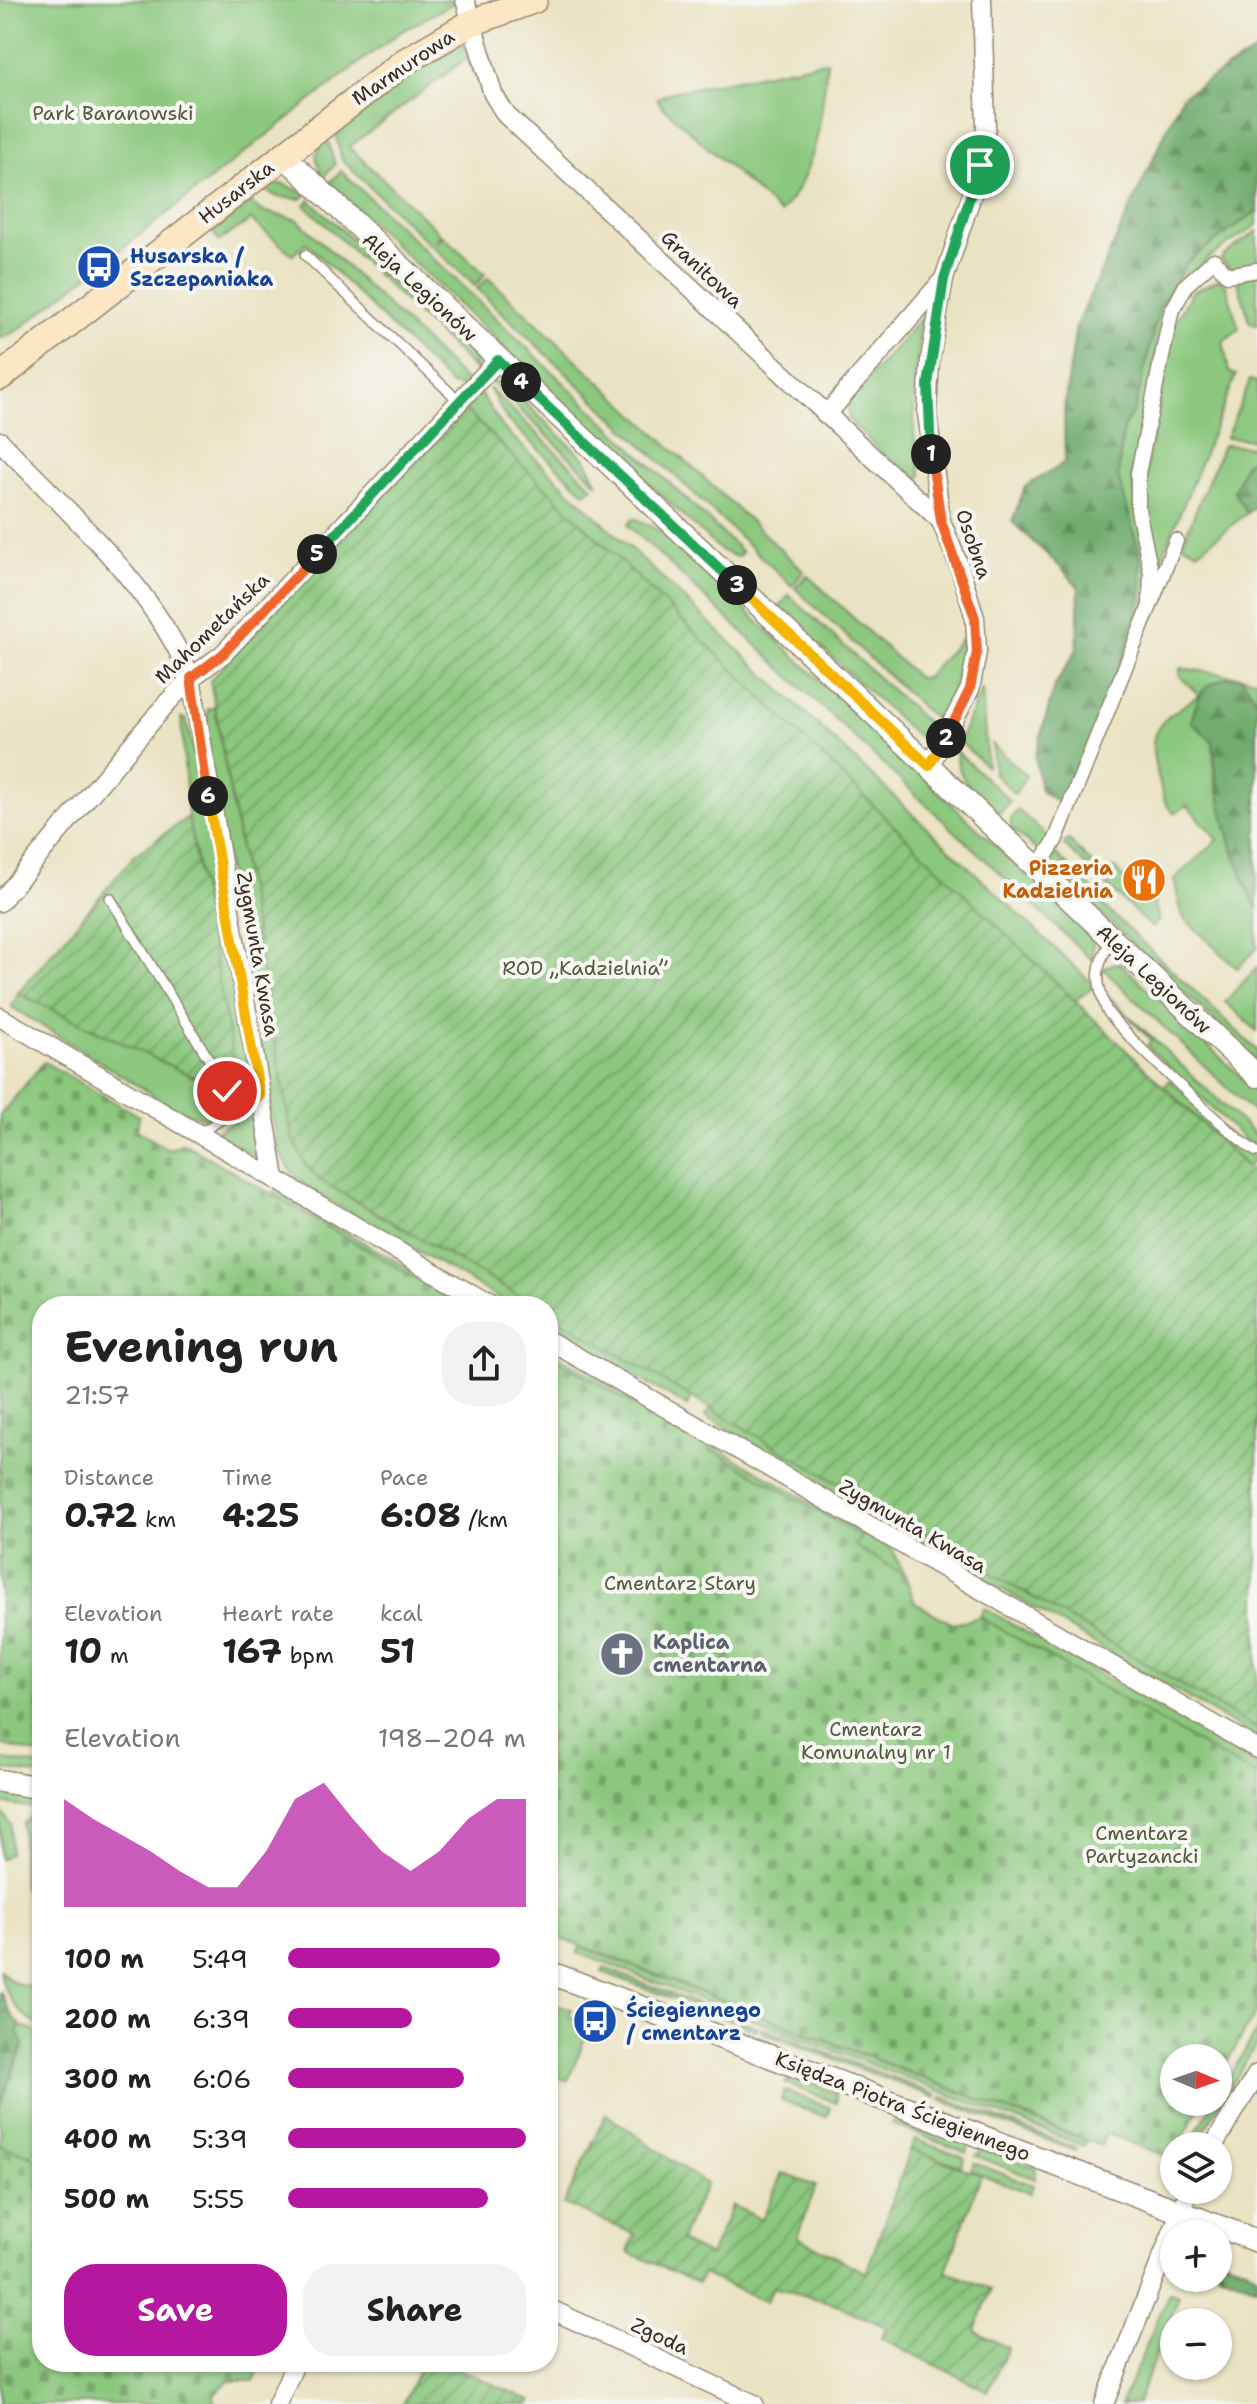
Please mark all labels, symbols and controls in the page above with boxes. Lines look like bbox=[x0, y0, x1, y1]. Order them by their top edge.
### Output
street label: Marmurowa bbox=[347, 23, 460, 111]
park label: Park Baranowski bbox=[32, 100, 194, 126]
pin bbox=[946, 131, 1014, 199]
icon: arrive bbox=[958, 143, 1002, 187]
street label: Husarska bbox=[193, 154, 280, 230]
street label: Granitowa bbox=[656, 224, 749, 314]
street label: Aleja Legionów bbox=[357, 227, 483, 347]
bus stop icon: Husarska / Szczepaniaka bbox=[75, 243, 123, 291]
place label: Husarska / Szczepaniaka bbox=[130, 243, 273, 292]
pin: 4 bbox=[501, 362, 541, 402]
text: 4 bbox=[513, 367, 529, 396]
pin: 1 bbox=[911, 434, 951, 474]
text: 1 bbox=[926, 439, 936, 468]
street label: Osobna bbox=[950, 506, 998, 583]
pin: 5 bbox=[297, 534, 337, 574]
text: 5 bbox=[310, 539, 324, 568]
pin: 3 bbox=[717, 565, 757, 605]
street label: Mahometańska bbox=[149, 566, 275, 689]
text: 3 bbox=[729, 570, 745, 599]
pin: 2 bbox=[926, 718, 966, 758]
text: 2 bbox=[938, 723, 954, 752]
pin: 6 bbox=[188, 776, 228, 816]
text: 6 bbox=[200, 781, 216, 810]
place label: Pizzeria Kadzielnia bbox=[1003, 855, 1113, 904]
restaurant icon: Pizzeria Kadzielnia bbox=[1120, 856, 1168, 904]
street label: Zygmunta Kwasa bbox=[231, 870, 285, 1039]
street label: Aleja Legionów bbox=[1091, 919, 1217, 1039]
park label: ROD „Kadzielnia” bbox=[502, 955, 668, 981]
pin bbox=[193, 1057, 261, 1125]
icon: check bbox=[205, 1069, 249, 1113]
text: Evening run bbox=[64, 1317, 338, 1376]
button: share bbox=[442, 1322, 526, 1406]
text: 21:57 bbox=[64, 1377, 130, 1412]
text: Distance bbox=[64, 1463, 154, 1492]
text: Time bbox=[222, 1463, 272, 1492]
text: Pace bbox=[380, 1463, 428, 1492]
street label: Zygmunta Kwasa bbox=[834, 1473, 992, 1579]
text: 0.72 bbox=[64, 1492, 138, 1538]
text: 4:25 bbox=[222, 1492, 300, 1538]
text: 6:08 bbox=[380, 1492, 461, 1538]
text: km bbox=[138, 1505, 176, 1534]
text: /km bbox=[461, 1505, 508, 1534]
park label: Cmentarz Stary bbox=[604, 1570, 756, 1596]
text: Elevation bbox=[64, 1599, 162, 1628]
text: Heart rate bbox=[222, 1599, 334, 1628]
text: kcal bbox=[380, 1599, 423, 1628]
text: 10 bbox=[64, 1628, 102, 1674]
text: 167 bbox=[222, 1628, 282, 1674]
text: 51 bbox=[380, 1628, 415, 1674]
place label: Kaplica cmentarna bbox=[653, 1629, 767, 1678]
church icon: Kaplica cmentarna bbox=[598, 1630, 646, 1678]
text: m bbox=[102, 1641, 129, 1670]
text: bpm bbox=[282, 1641, 334, 1670]
park label: Cmentarz Komunalny nr 1 bbox=[801, 1716, 951, 1765]
text: Elevation bbox=[64, 1720, 180, 1755]
text: 198–204 m bbox=[378, 1720, 526, 1755]
park label: Cmentarz Partyzancki bbox=[1085, 1820, 1199, 1869]
text: 100 m bbox=[64, 1941, 144, 1976]
text: 5:49 bbox=[192, 1941, 248, 1976]
place label: Ściegiennego / cmentarz bbox=[626, 1995, 761, 2046]
bus stop icon: Ściegiennego / cmentarz bbox=[571, 1997, 619, 2045]
text: 200 m bbox=[64, 2001, 151, 2036]
text: 6:39 bbox=[192, 2001, 250, 2036]
north arrow bbox=[1160, 2044, 1232, 2116]
map controls bbox=[1160, 2044, 1232, 2380]
street label: Księdza Piotra Ściegiennego bbox=[772, 2045, 1034, 2167]
text: 300 m bbox=[64, 2061, 151, 2096]
text: 6:06 bbox=[192, 2061, 251, 2096]
text: 400 m bbox=[64, 2121, 151, 2156]
text: 5:39 bbox=[192, 2121, 248, 2156]
button: layers bbox=[1160, 2132, 1232, 2204]
text: 500 m bbox=[64, 2181, 149, 2216]
text: 5:55 bbox=[192, 2181, 245, 2216]
button: + bbox=[1160, 2220, 1232, 2292]
button: Save bbox=[64, 2264, 287, 2356]
button: Share bbox=[303, 2264, 526, 2356]
button: − bbox=[1160, 2308, 1232, 2380]
street label: Zgoda bbox=[627, 2311, 694, 2361]

